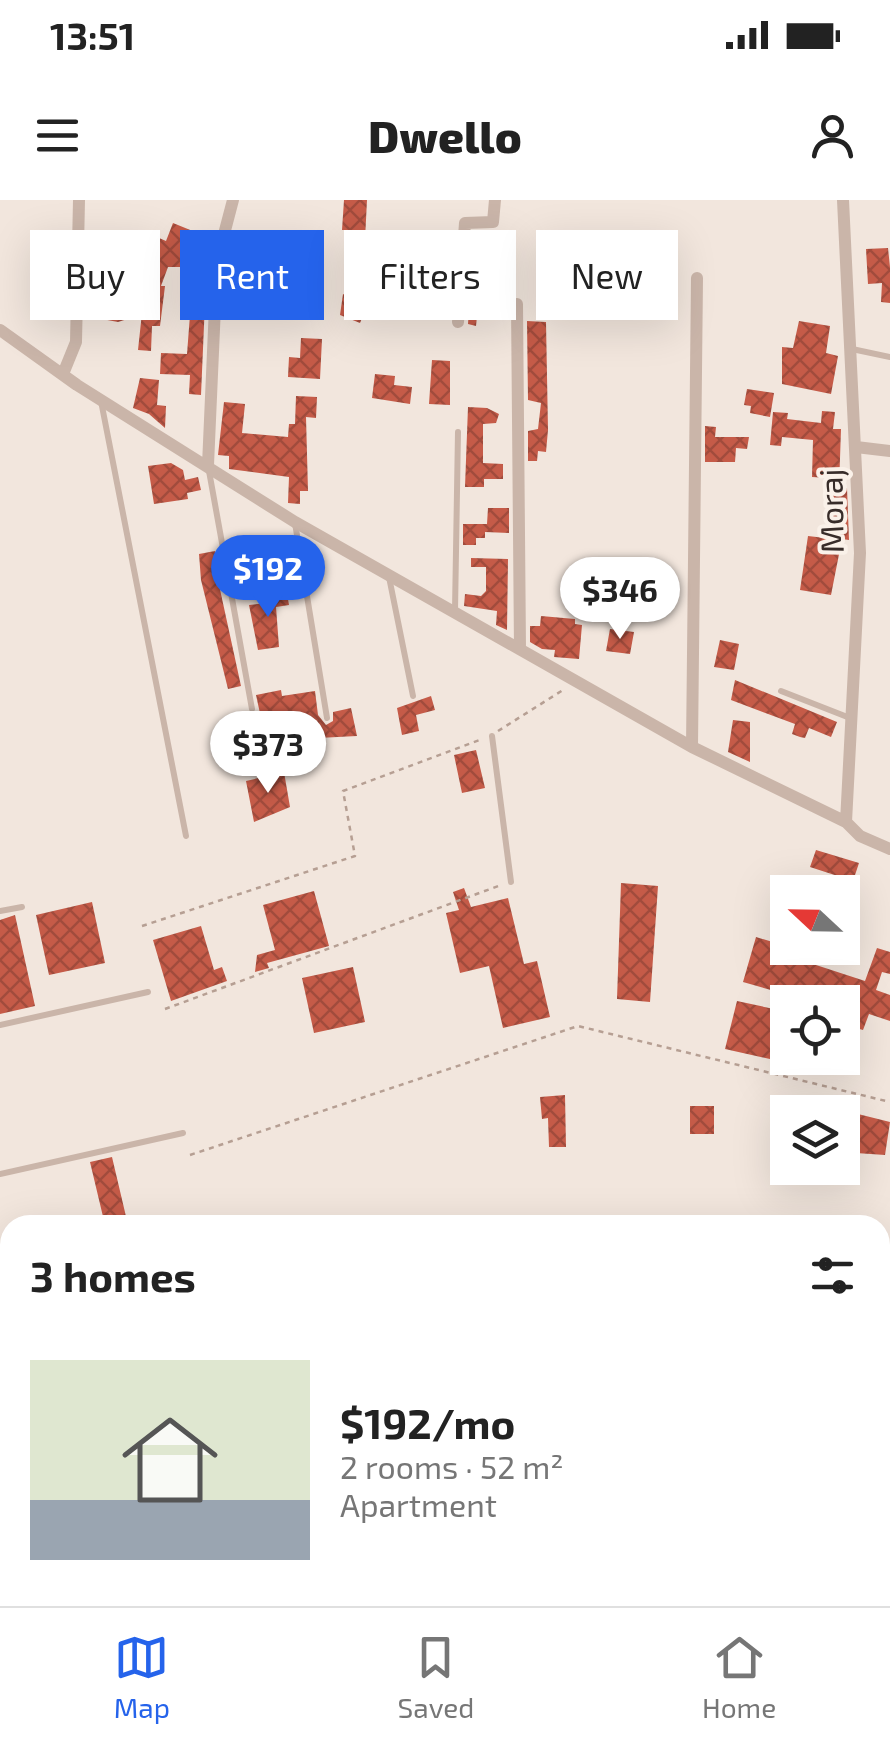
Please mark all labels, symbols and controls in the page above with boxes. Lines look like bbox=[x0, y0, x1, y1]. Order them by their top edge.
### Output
text: 13:51 bbox=[50, 12, 135, 58]
icon: menu bbox=[30, 108, 85, 163]
text: Dwello bbox=[368, 108, 522, 162]
icon: person bbox=[805, 108, 860, 163]
chip: Buy bbox=[30, 230, 160, 320]
chip: Rent bbox=[180, 230, 324, 320]
chip: Filters bbox=[344, 230, 516, 320]
chip: New bbox=[536, 230, 678, 320]
street label: Moraj bbox=[810, 468, 851, 554]
pin: $192 bbox=[209, 535, 327, 620]
text: $192 bbox=[233, 548, 303, 586]
pin: $346 bbox=[561, 557, 679, 642]
text: $346 bbox=[582, 570, 658, 608]
pin: $373 bbox=[209, 711, 327, 796]
text: $373 bbox=[232, 724, 304, 762]
north arrow bbox=[770, 875, 860, 965]
map controls bbox=[770, 875, 860, 1185]
button: locate bbox=[770, 985, 860, 1075]
button: layers bbox=[770, 1095, 860, 1185]
icon: filters bbox=[805, 1248, 860, 1303]
text: 3 homes bbox=[30, 1250, 196, 1300]
text: $192/mo bbox=[340, 1397, 515, 1447]
icon: home bbox=[110, 1400, 230, 1520]
text: 2 rooms · 52 m² bbox=[340, 1447, 564, 1485]
text: Apartment bbox=[340, 1485, 497, 1523]
tab: Map bbox=[114, 1630, 170, 1724]
tab: Saved bbox=[398, 1630, 474, 1724]
tab: Home bbox=[702, 1630, 776, 1724]

